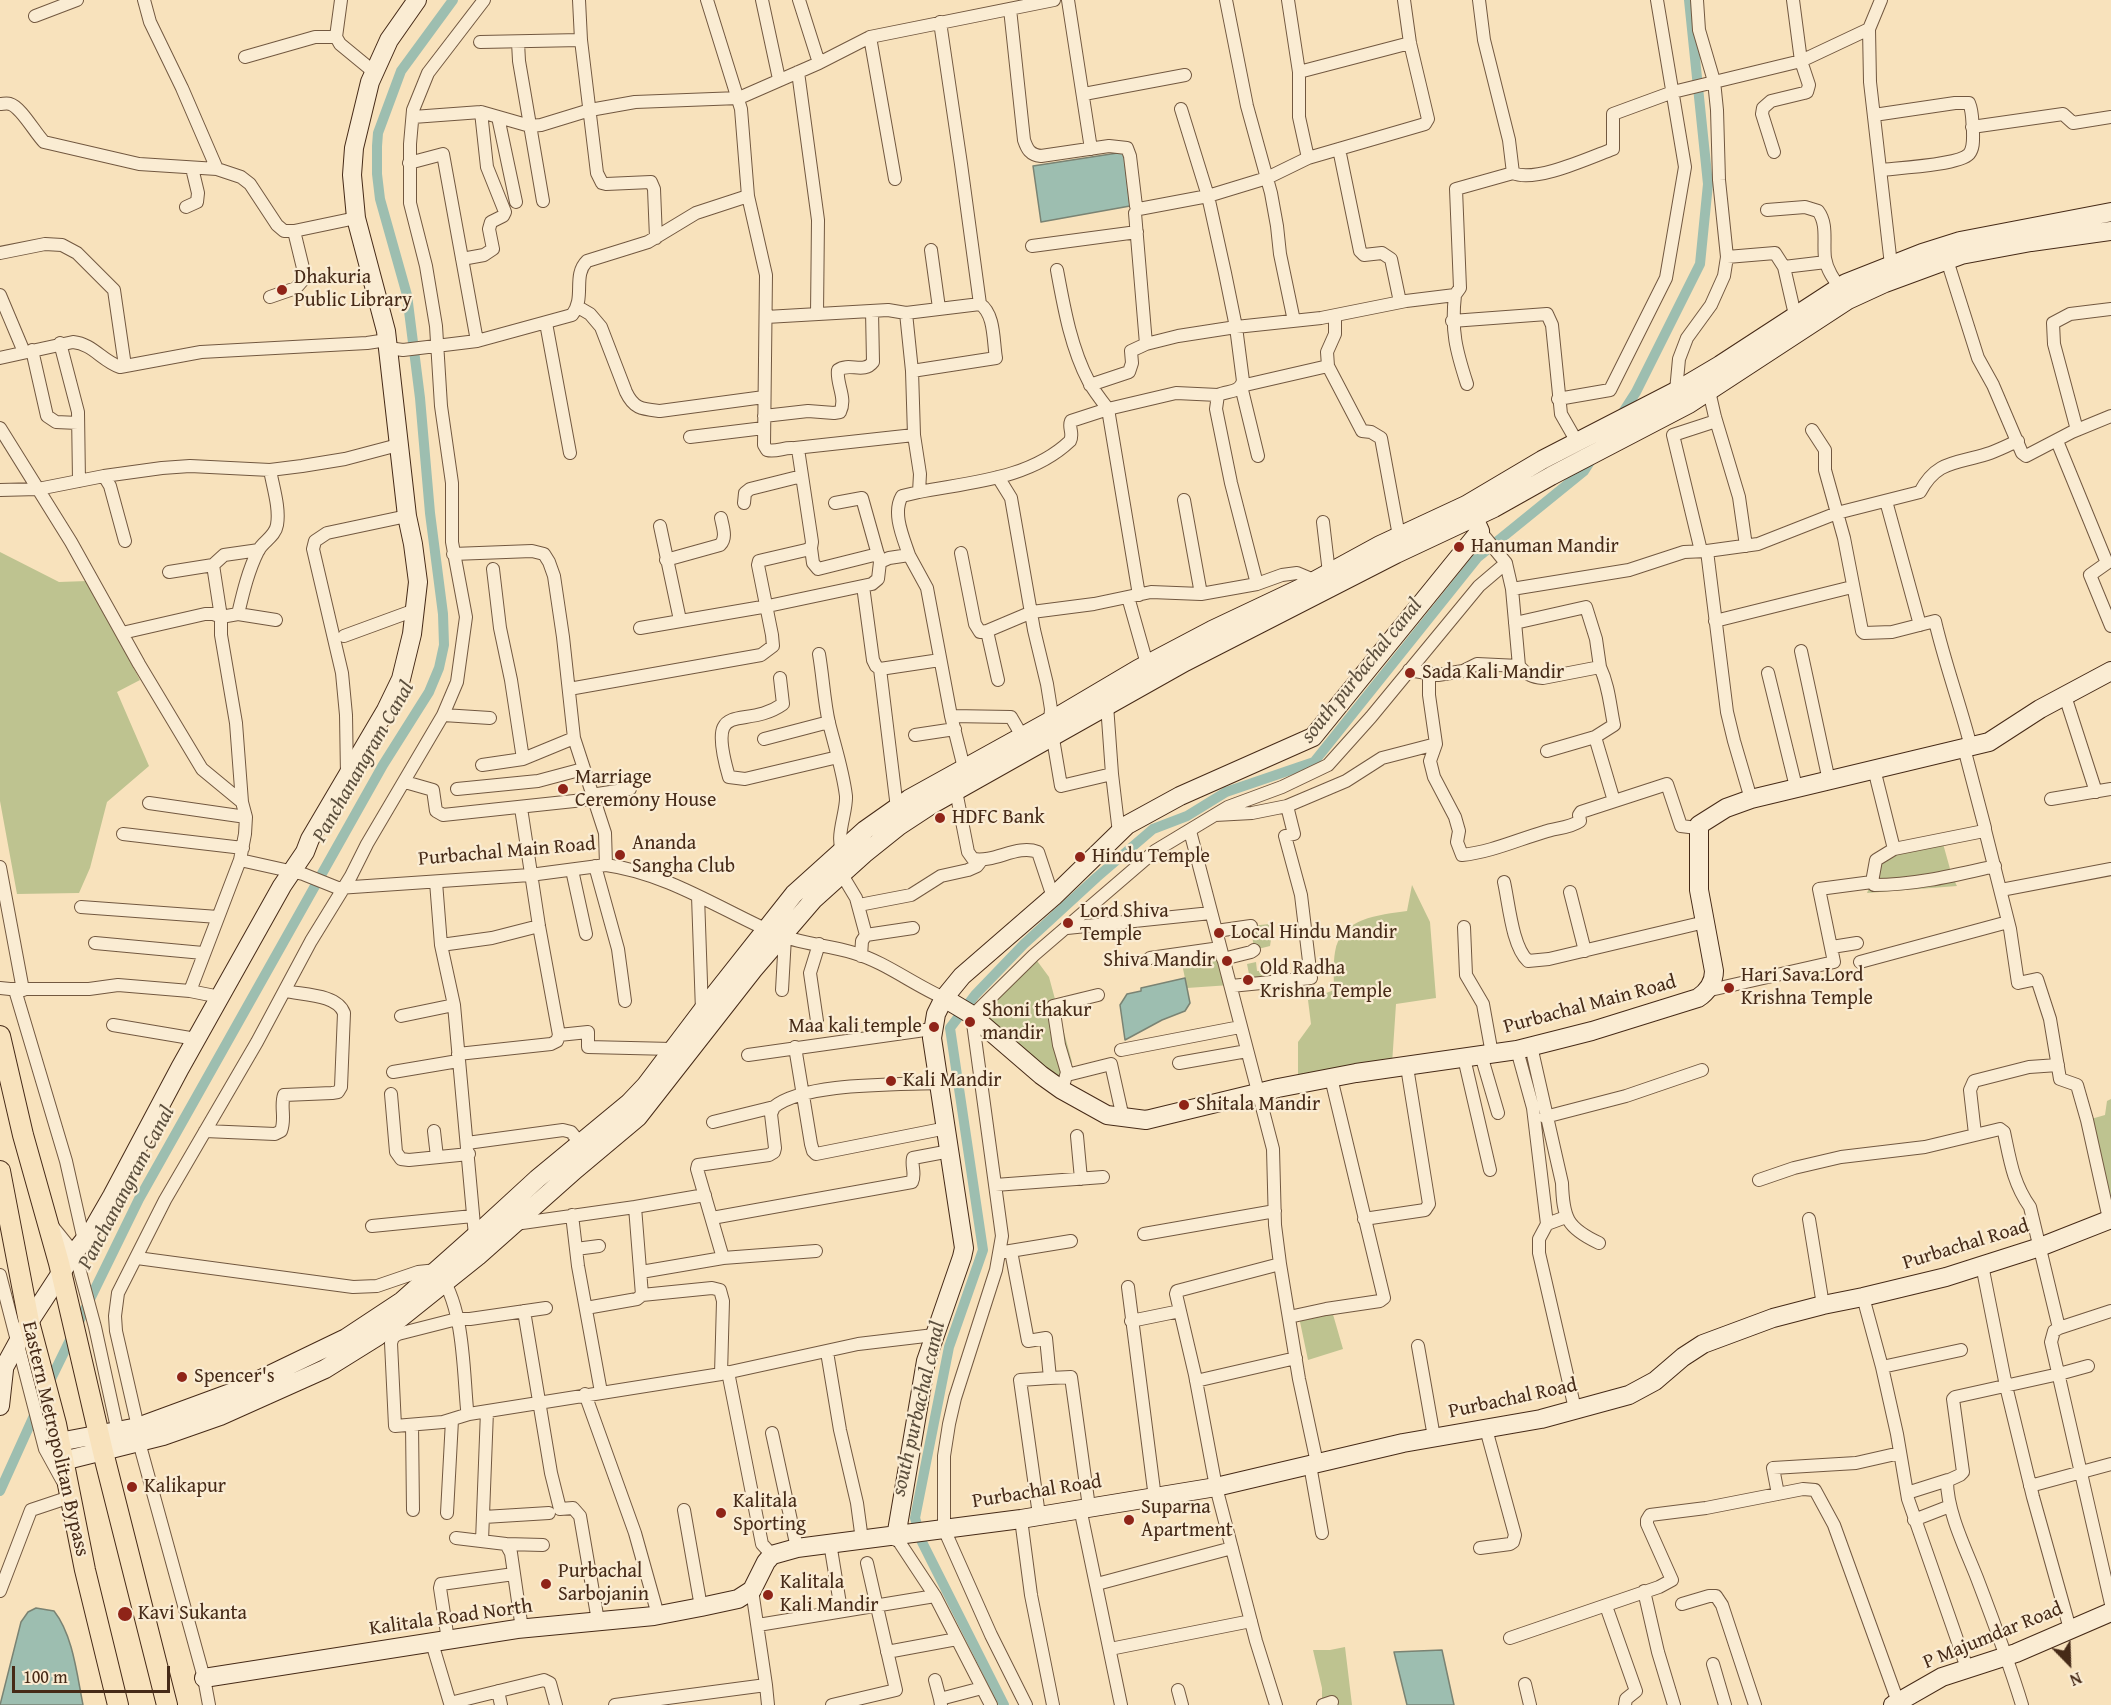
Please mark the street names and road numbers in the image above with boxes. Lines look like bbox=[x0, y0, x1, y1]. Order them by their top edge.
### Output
street label: Purbachal Main Road bbox=[417, 832, 597, 872]
street label: Purbachal Main Road bbox=[1501, 970, 1679, 1040]
street label: Purbachal Road bbox=[1900, 1214, 2032, 1276]
street label: Eastern Metropolitan Bypass bbox=[16, 1319, 94, 1559]
street label: Purbachal Road bbox=[1447, 1374, 1579, 1424]
street label: Purbachal Road bbox=[971, 1470, 1103, 1514]
street label: Kalitala Road North bbox=[368, 1595, 534, 1641]
street label: P Majumdar Road bbox=[1920, 1597, 2066, 1675]

